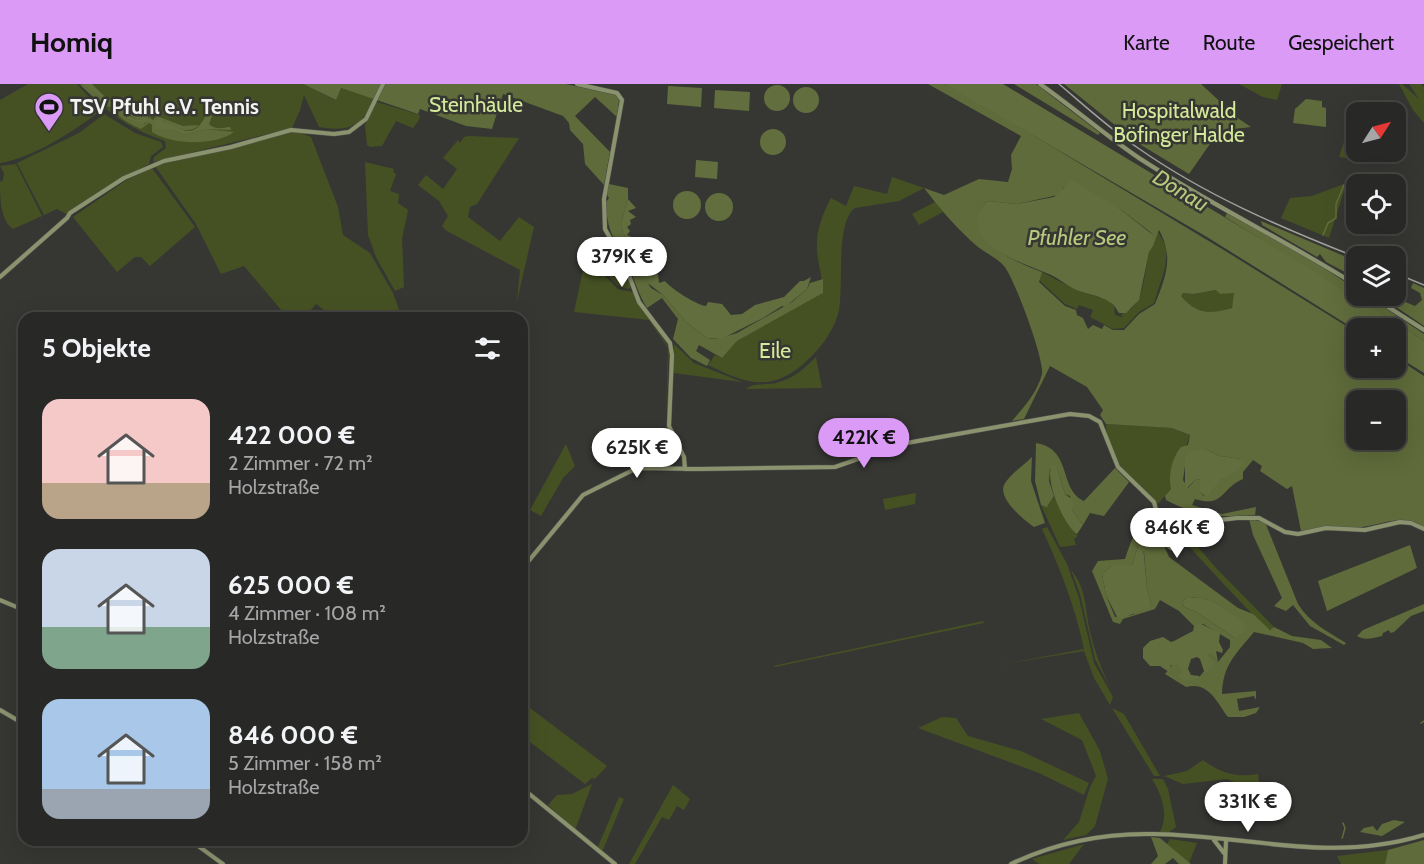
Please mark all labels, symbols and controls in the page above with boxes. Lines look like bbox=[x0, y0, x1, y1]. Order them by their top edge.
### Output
text: Homiq bbox=[30, 25, 113, 59]
text: Karte bbox=[1123, 30, 1170, 55]
text: Route bbox=[1203, 30, 1255, 55]
text: Gespeichert bbox=[1288, 30, 1394, 55]
sports icon: TSV Pfuhl e.V. Tennis bbox=[33, 91, 65, 133]
park label: Steinhäule bbox=[429, 92, 523, 117]
place label: TSV Pfuhl e.V. Tennis bbox=[70, 94, 259, 119]
park label: Hospitalwald Böfinger Halde bbox=[1113, 98, 1245, 147]
north arrow bbox=[1346, 102, 1406, 162]
map controls bbox=[1346, 102, 1406, 450]
water label: Donau bbox=[1148, 163, 1214, 218]
button: locate bbox=[1346, 174, 1406, 234]
water label: Pfuhler See bbox=[1028, 224, 1126, 251]
pin: 379K € bbox=[573, 237, 671, 288]
text: 379K € bbox=[591, 244, 653, 268]
button: layers bbox=[1346, 246, 1406, 306]
button: + bbox=[1346, 318, 1406, 378]
text: 5 Objekte bbox=[42, 332, 151, 364]
icon: filters bbox=[471, 332, 504, 365]
park label: Eile bbox=[759, 338, 791, 363]
button: − bbox=[1346, 390, 1406, 450]
pin: 422K € bbox=[815, 418, 913, 469]
text: 422 000 € bbox=[228, 419, 355, 451]
icon: home bbox=[90, 423, 162, 495]
text: 422K € bbox=[832, 425, 896, 449]
pin: 625K € bbox=[588, 428, 686, 479]
text: 625K € bbox=[606, 435, 668, 459]
text: 2 Zimmer · 72 m² bbox=[228, 451, 373, 475]
text: Holzstraße bbox=[228, 475, 319, 499]
pin: 846K € bbox=[1128, 508, 1226, 559]
text: 846K € bbox=[1144, 515, 1210, 539]
text: 625 000 € bbox=[228, 569, 354, 601]
icon: home bbox=[90, 573, 162, 645]
text: 4 Zimmer · 108 m² bbox=[228, 601, 386, 625]
text: Holzstraße bbox=[228, 625, 319, 649]
text: 846 000 € bbox=[228, 719, 358, 751]
icon: home bbox=[90, 723, 162, 795]
text: 5 Zimmer · 158 m² bbox=[228, 751, 382, 775]
text: Holzstraße bbox=[228, 775, 319, 799]
pin: 331K € bbox=[1199, 782, 1297, 833]
text: 331K € bbox=[1219, 789, 1277, 813]

